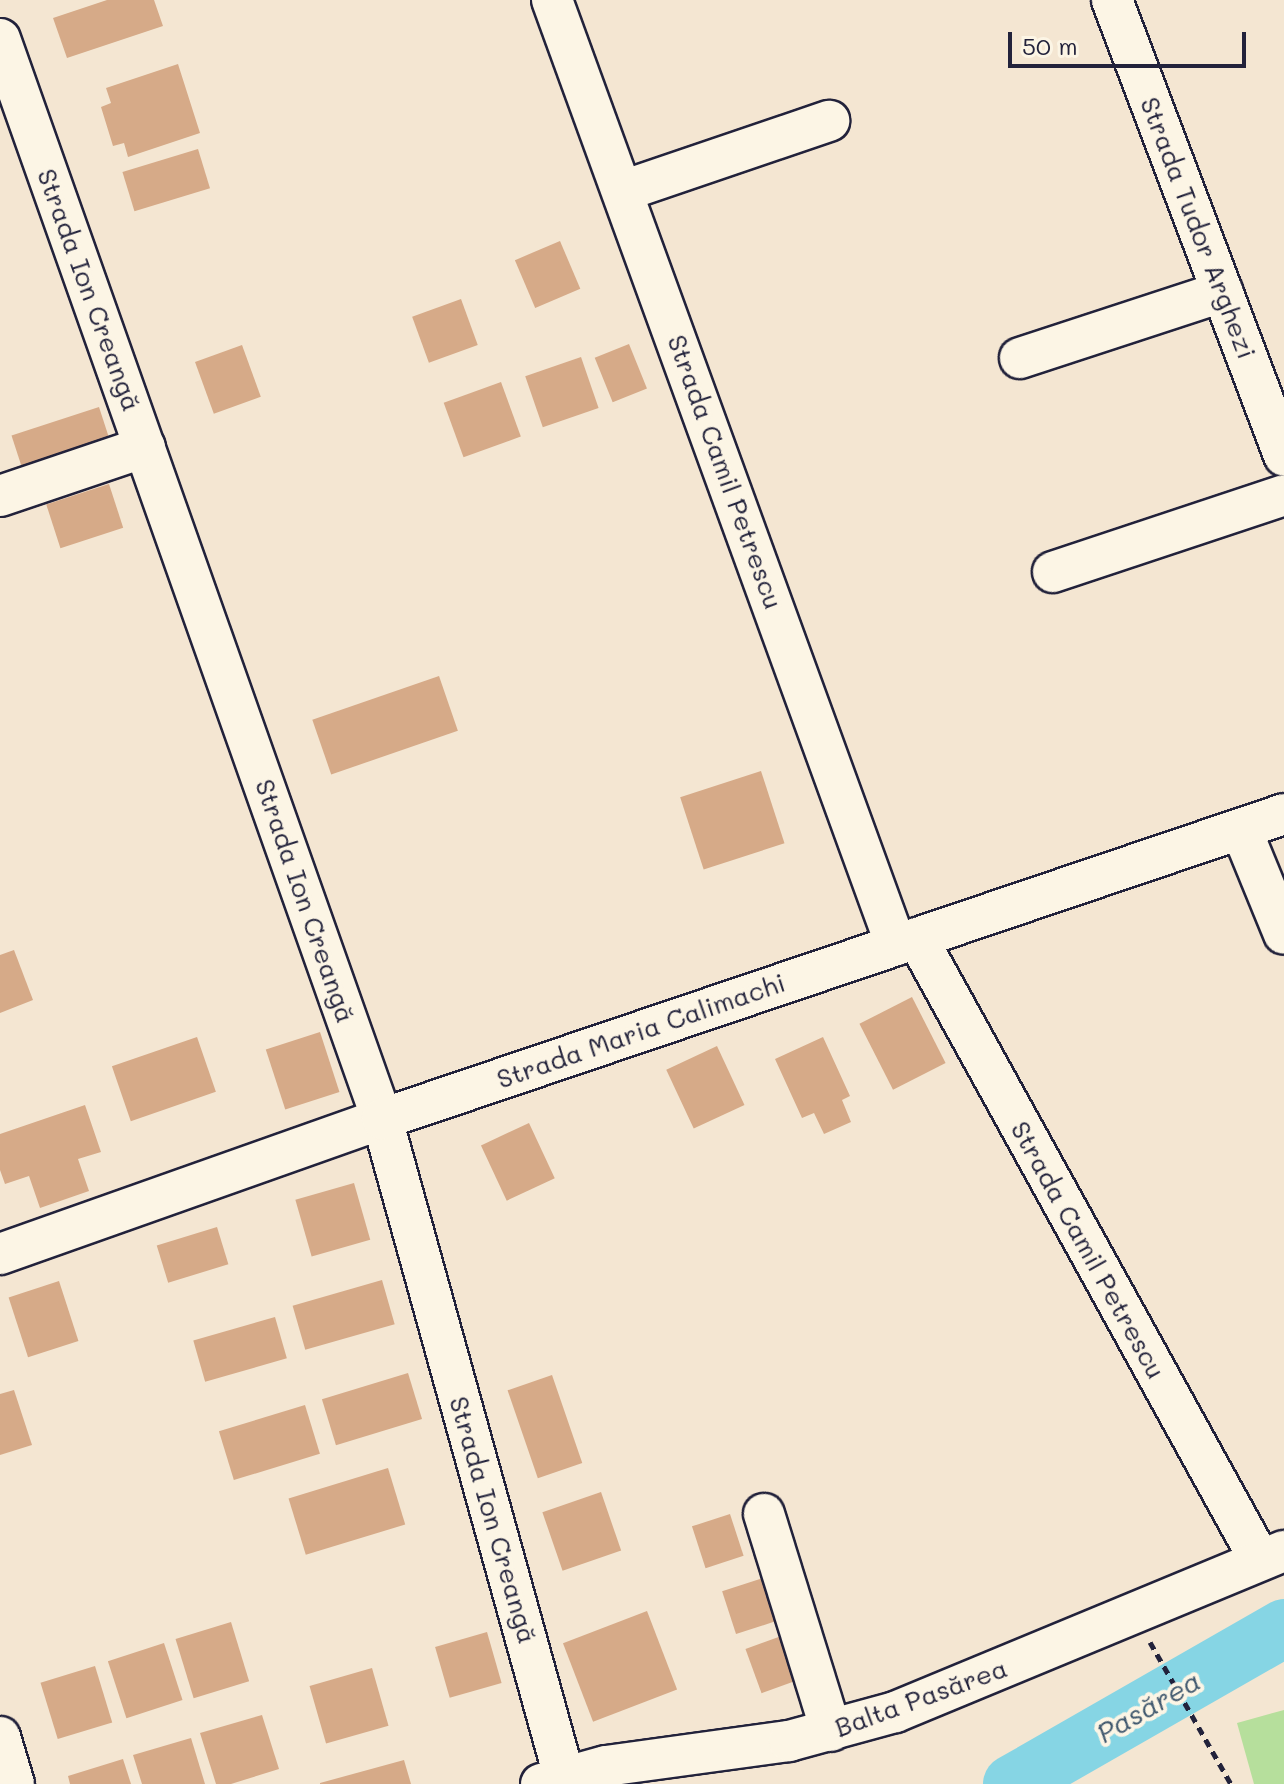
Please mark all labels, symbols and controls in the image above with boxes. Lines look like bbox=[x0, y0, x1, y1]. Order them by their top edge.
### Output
scale bar bbox=[1012, 16, 1250, 66]
text: 50 m bbox=[1022, 30, 1078, 61]
street label: Strada Tudor Arghezi bbox=[1134, 93, 1262, 363]
street label: Strada Ion Creangă bbox=[31, 165, 147, 415]
street label: Strada Camil Petrescu bbox=[661, 331, 789, 613]
street label: Strada Ion Creangă bbox=[249, 775, 361, 1027]
street label: Strada Maria Calimachi bbox=[493, 967, 789, 1095]
street label: Strada Camil Petrescu bbox=[1004, 1116, 1172, 1384]
street label: Strada Ion Creangă bbox=[443, 1393, 543, 1647]
street label: Balta Pasărea bbox=[831, 1652, 1011, 1744]
water label: Pasărea bbox=[1090, 1663, 1206, 1749]

